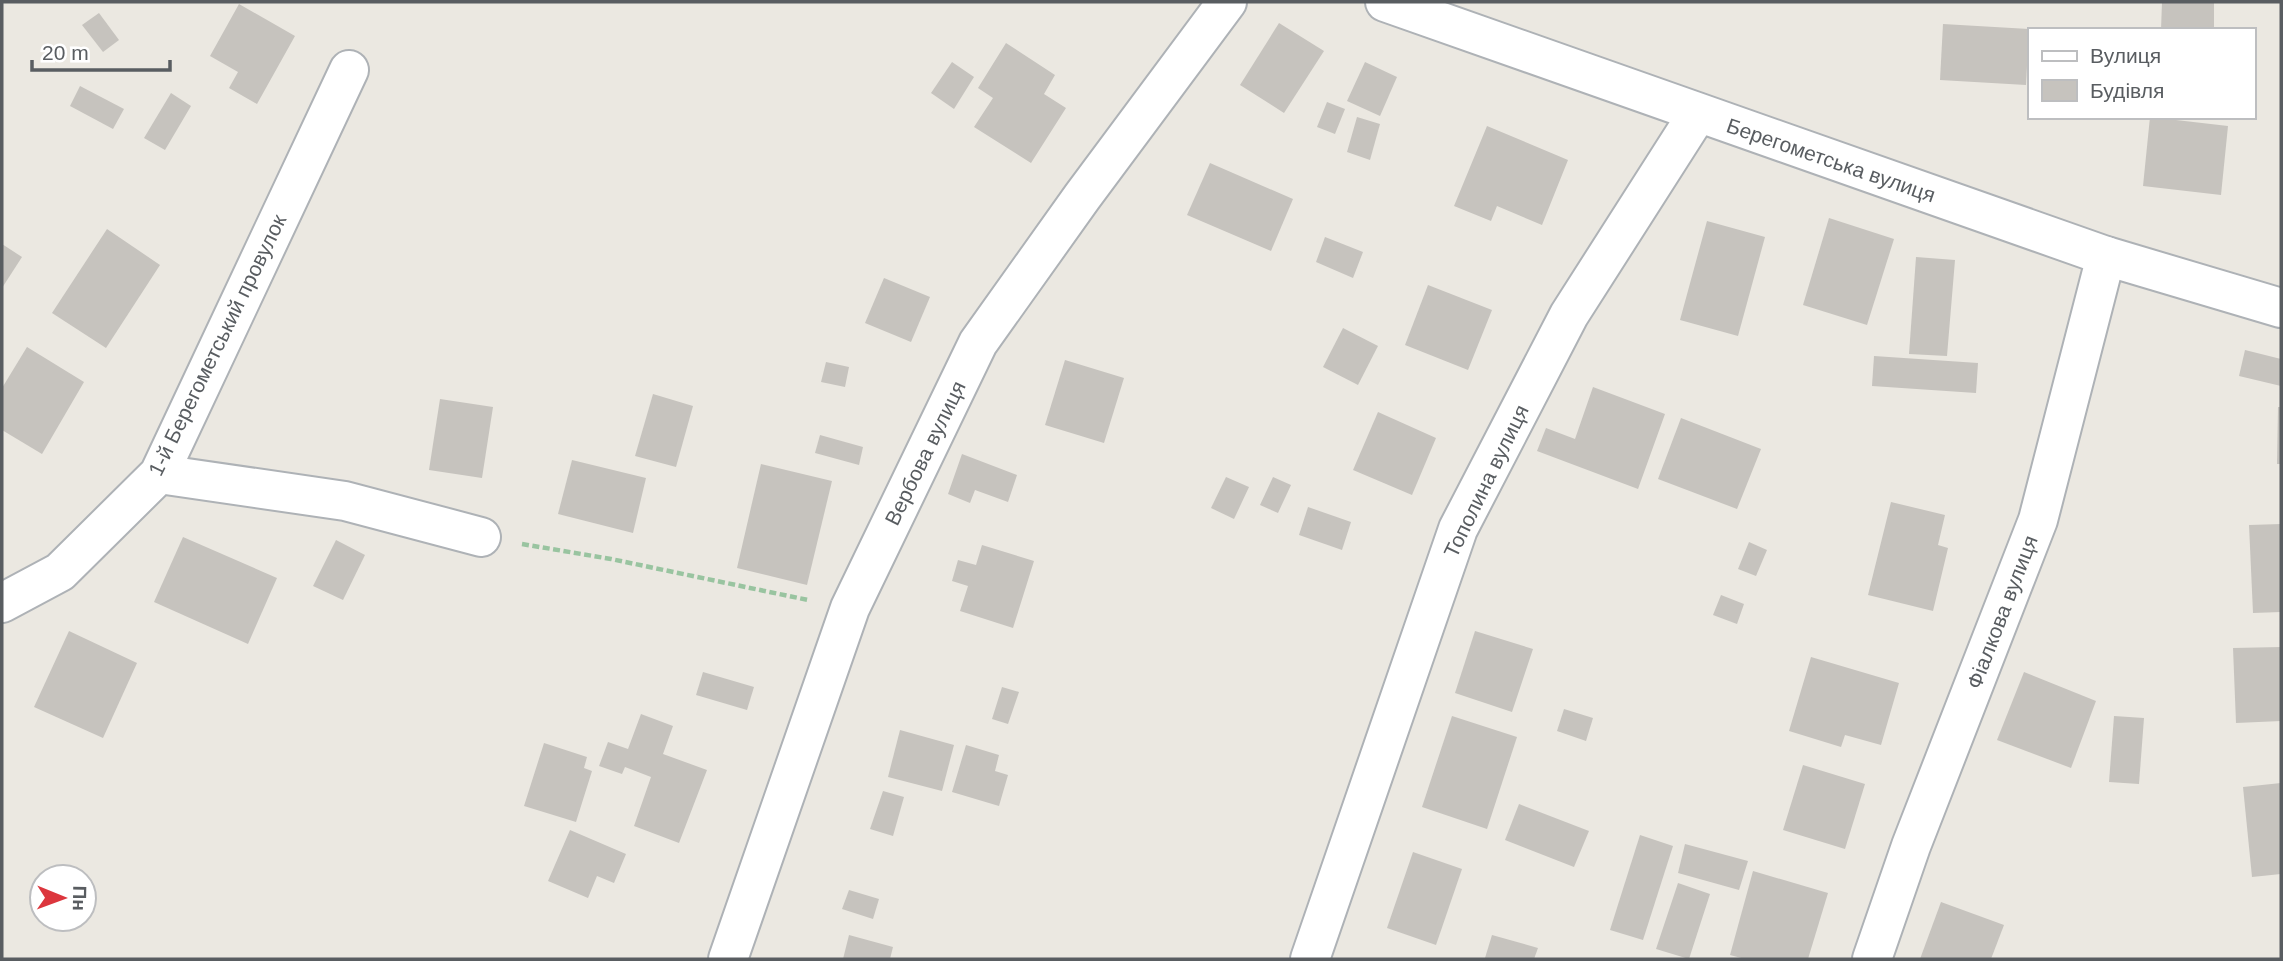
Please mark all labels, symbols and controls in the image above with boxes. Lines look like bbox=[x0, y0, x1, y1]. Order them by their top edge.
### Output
scale bar bbox=[32, 28, 170, 72]
legend bbox=[2028, 28, 2255, 119]
text: 20 m bbox=[42, 41, 89, 64]
text: Вулиця bbox=[2090, 44, 2161, 67]
text: Будівля bbox=[2090, 79, 2164, 102]
street label: Берегометська вулиця bbox=[1724, 113, 1938, 207]
street label: 1-й Берегометський провулок bbox=[144, 210, 291, 479]
street label: Вербова вулиця bbox=[880, 377, 970, 529]
street label: Тополина вулиця bbox=[1439, 401, 1533, 561]
street label: Фіалкова вулиця bbox=[1962, 532, 2042, 692]
north arrow bbox=[28, 863, 98, 933]
text: Пн bbox=[69, 886, 90, 911]

